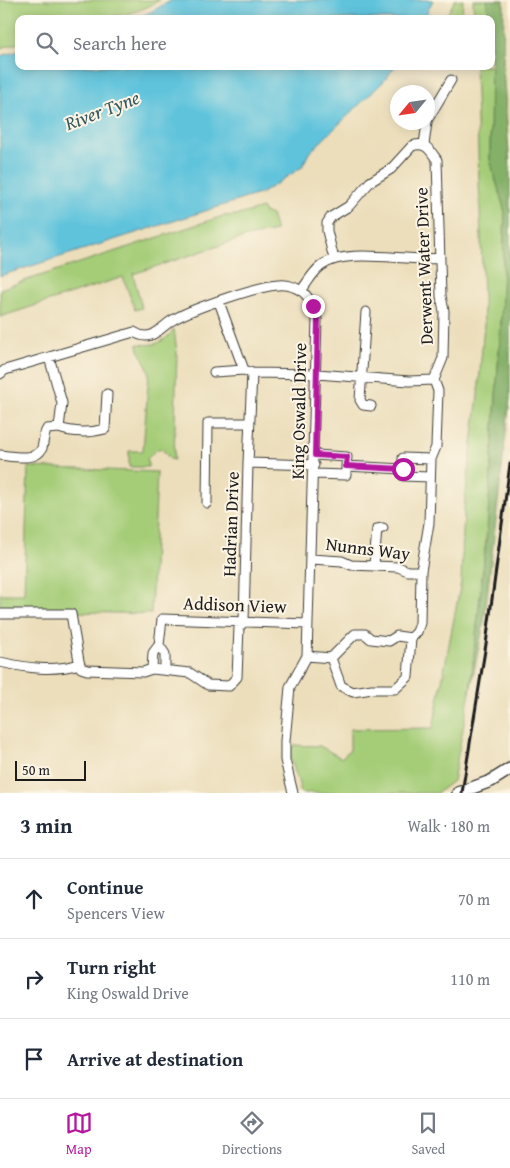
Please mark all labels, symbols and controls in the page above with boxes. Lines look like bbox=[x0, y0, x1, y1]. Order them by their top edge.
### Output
search box bbox=[15, 15, 495, 70]
icon: search bbox=[33, 29, 61, 57]
text: Search here bbox=[73, 29, 167, 57]
water label: River Tyne bbox=[60, 83, 144, 137]
north arrow bbox=[390, 85, 435, 130]
street label: Derwent Water Drive bbox=[407, 187, 440, 345]
route end bbox=[302, 295, 325, 318]
street label: King Oswald Drive bbox=[284, 342, 313, 480]
route start bbox=[392, 458, 415, 481]
street label: Hadrian Drive bbox=[215, 471, 246, 577]
street label: Nunns Way bbox=[324, 530, 412, 567]
street label: Addison View bbox=[183, 589, 287, 620]
scale bar bbox=[15, 758, 86, 781]
text: 50 m bbox=[22, 760, 50, 780]
text: 3 min bbox=[20, 810, 72, 841]
text: Walk · 180 m bbox=[407, 814, 490, 838]
text: Continue bbox=[67, 873, 144, 901]
icon: ahead bbox=[20, 885, 48, 913]
text: 70 m bbox=[458, 887, 490, 911]
text: Spencers View bbox=[67, 901, 165, 925]
text: Turn right bbox=[67, 953, 156, 981]
icon: right bbox=[20, 965, 48, 993]
text: 110 m bbox=[450, 967, 490, 991]
text: King Oswald Drive bbox=[67, 981, 189, 1005]
icon: arrive bbox=[20, 1045, 48, 1073]
text: Arrive at destination bbox=[67, 1045, 243, 1073]
tab: Map bbox=[65, 1109, 93, 1159]
tab: Directions bbox=[222, 1109, 282, 1159]
tab: Saved bbox=[411, 1109, 445, 1159]

